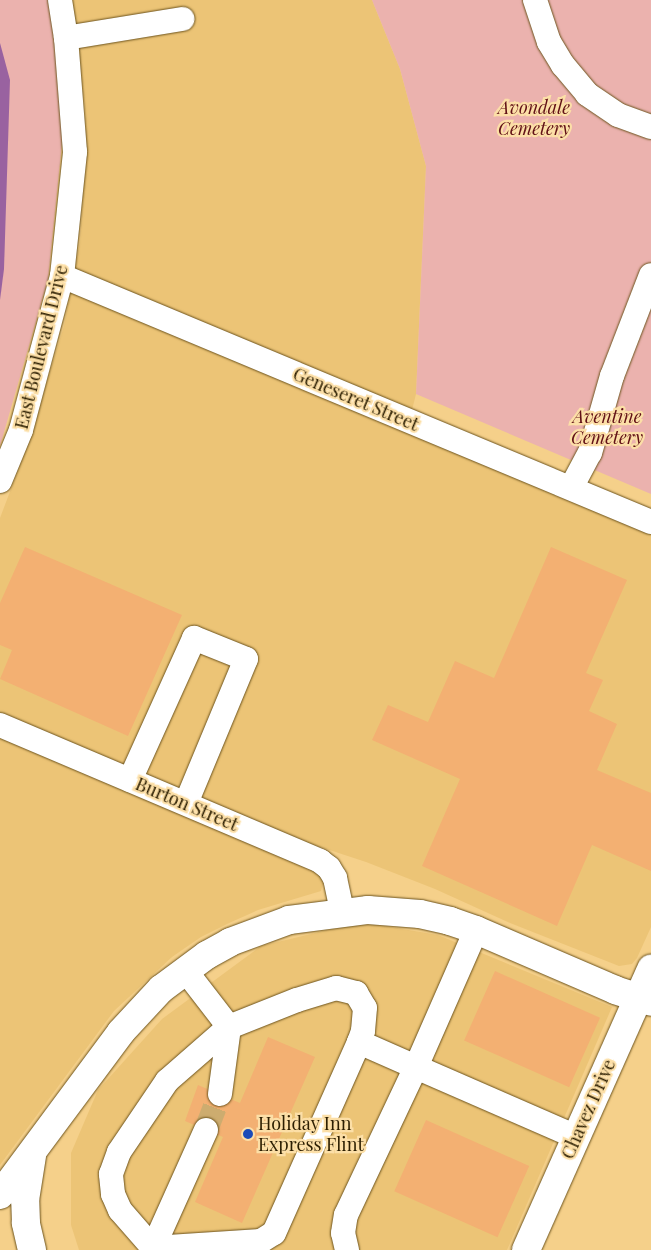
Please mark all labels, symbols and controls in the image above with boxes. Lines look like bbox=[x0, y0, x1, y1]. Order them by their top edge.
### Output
park label: Avondale Cemetery bbox=[498, 97, 570, 140]
street label: East Boulevard Drive bbox=[10, 263, 72, 431]
street label: Geneseret Street bbox=[290, 363, 422, 435]
park label: Aventine Cemetery bbox=[571, 406, 643, 448]
street label: Burton Street bbox=[132, 773, 242, 835]
street label: Chavez Drive bbox=[556, 1056, 620, 1162]
place label: Holiday Inn Express Flint bbox=[258, 1113, 364, 1156]
marker: Holiday Inn Express Flint bbox=[242, 1128, 254, 1140]

